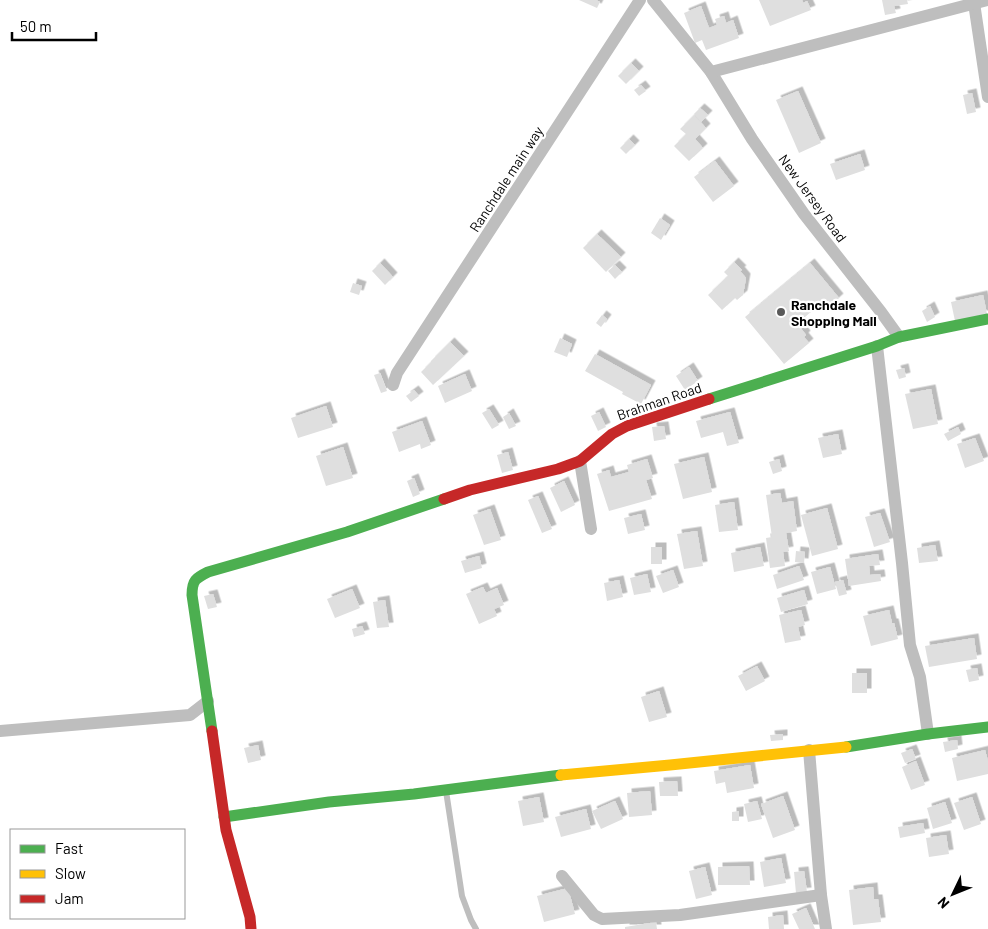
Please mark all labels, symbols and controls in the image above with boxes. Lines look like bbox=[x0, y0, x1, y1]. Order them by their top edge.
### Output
scale bar bbox=[12, 10, 96, 42]
text: 50 m bbox=[20, 17, 52, 35]
street label: Ranchdale main way bbox=[466, 123, 547, 235]
street label: New Jersey Road bbox=[775, 151, 851, 245]
place label: Ranchdale Shopping Mall bbox=[791, 296, 877, 329]
marker: Ranchdale Shopping Mall bbox=[775, 306, 787, 318]
street label: Brahman Road bbox=[614, 379, 704, 423]
legend bbox=[10, 829, 185, 919]
text: Fast bbox=[55, 839, 83, 857]
text: Slow bbox=[55, 864, 86, 882]
north arrow bbox=[928, 869, 978, 919]
text: Jam bbox=[55, 889, 84, 907]
text: N bbox=[934, 894, 953, 912]

